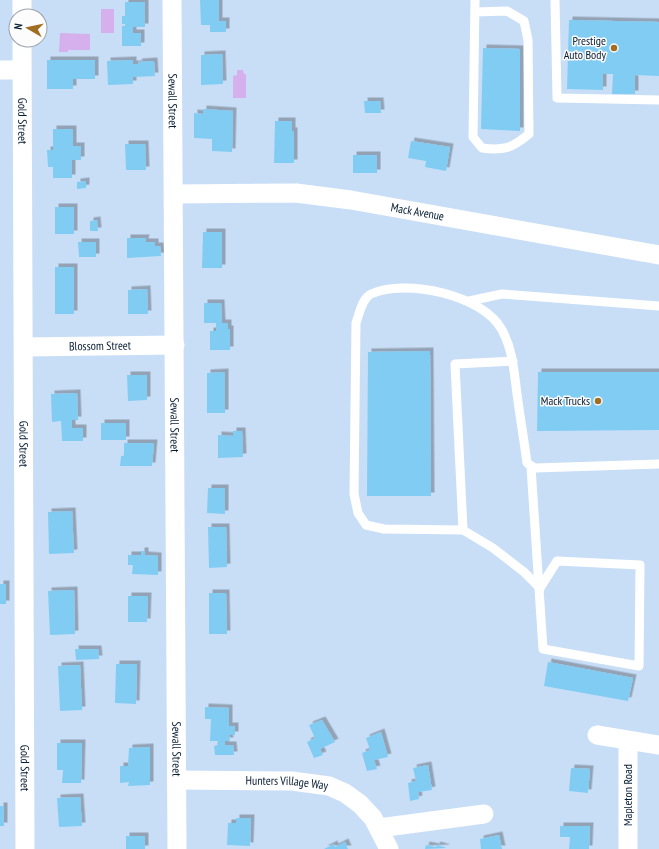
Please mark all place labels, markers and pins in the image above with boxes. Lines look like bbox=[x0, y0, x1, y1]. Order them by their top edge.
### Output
place label: Prestige Auto Body bbox=[564, 33, 606, 62]
marker: Prestige Auto Body bbox=[609, 43, 619, 53]
place label: Mack Trucks bbox=[541, 393, 590, 408]
marker: Mack Trucks bbox=[593, 396, 603, 406]

